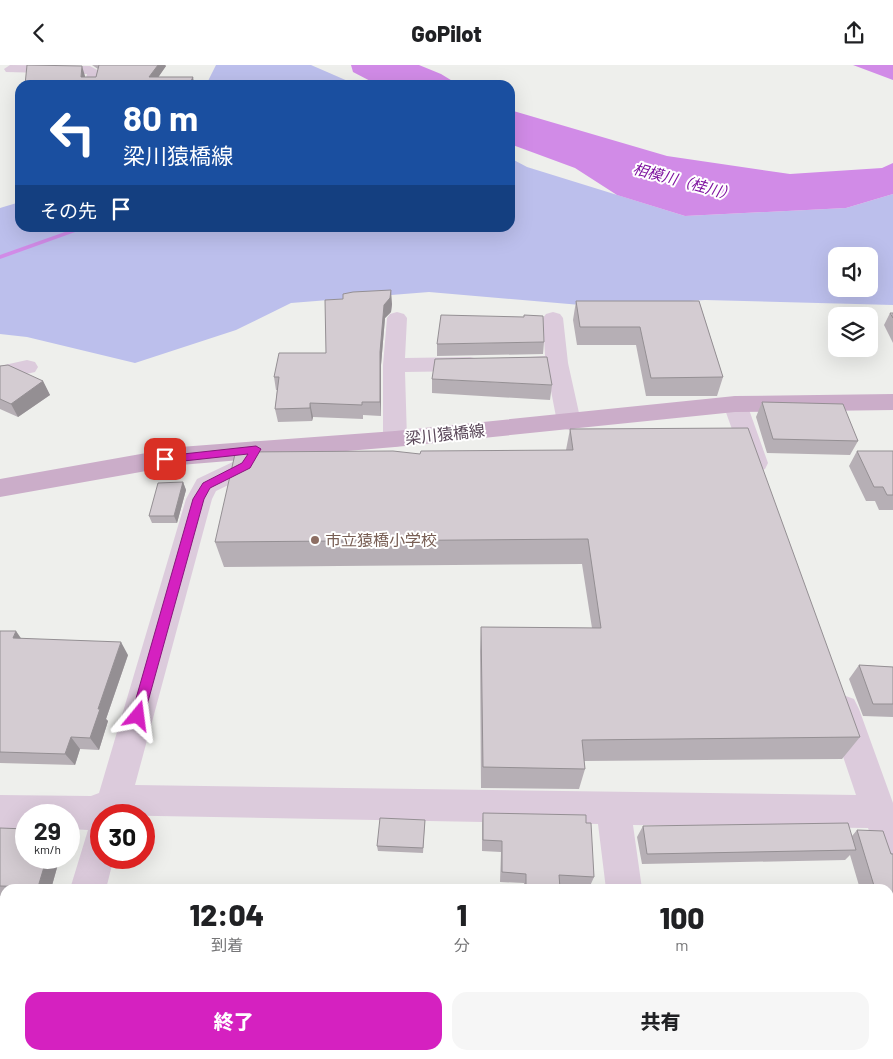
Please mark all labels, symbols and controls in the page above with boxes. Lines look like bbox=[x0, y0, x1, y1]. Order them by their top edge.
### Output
icon: back bbox=[25, 19, 53, 47]
icon: share bbox=[840, 19, 868, 47]
text: GoPilot bbox=[411, 20, 482, 46]
text: 80 m bbox=[123, 96, 198, 138]
icon: left bbox=[40, 100, 105, 165]
text: 梁川猿橋線 bbox=[123, 142, 233, 168]
water label: 相模川（桂川） bbox=[631, 159, 737, 203]
icon: arrive bbox=[107, 195, 135, 223]
text: その先 bbox=[40, 199, 97, 222]
map controls bbox=[828, 247, 878, 357]
button: sound bbox=[828, 247, 878, 297]
button: layers bbox=[828, 307, 878, 357]
street label: 梁川猿橋線 bbox=[404, 420, 486, 447]
pin bbox=[144, 438, 186, 480]
icon: arrive bbox=[151, 445, 179, 473]
place label: 市立猿橋小学校 bbox=[325, 530, 437, 549]
marker: 市立猿橋小学校 bbox=[309, 534, 321, 546]
position arrow bbox=[111, 689, 163, 741]
speed limit sign: 30 bbox=[90, 804, 155, 869]
text: 29 bbox=[34, 815, 61, 845]
text: km/h bbox=[34, 842, 61, 856]
text: 12:04 bbox=[190, 896, 264, 932]
text: 1 bbox=[457, 896, 467, 932]
text: 100 bbox=[659, 899, 704, 935]
text: 到着 bbox=[211, 935, 243, 954]
text: 分 bbox=[454, 935, 470, 954]
text: m bbox=[675, 935, 689, 954]
button: 終了 bbox=[25, 992, 442, 1050]
button: 共有 bbox=[452, 992, 869, 1050]

